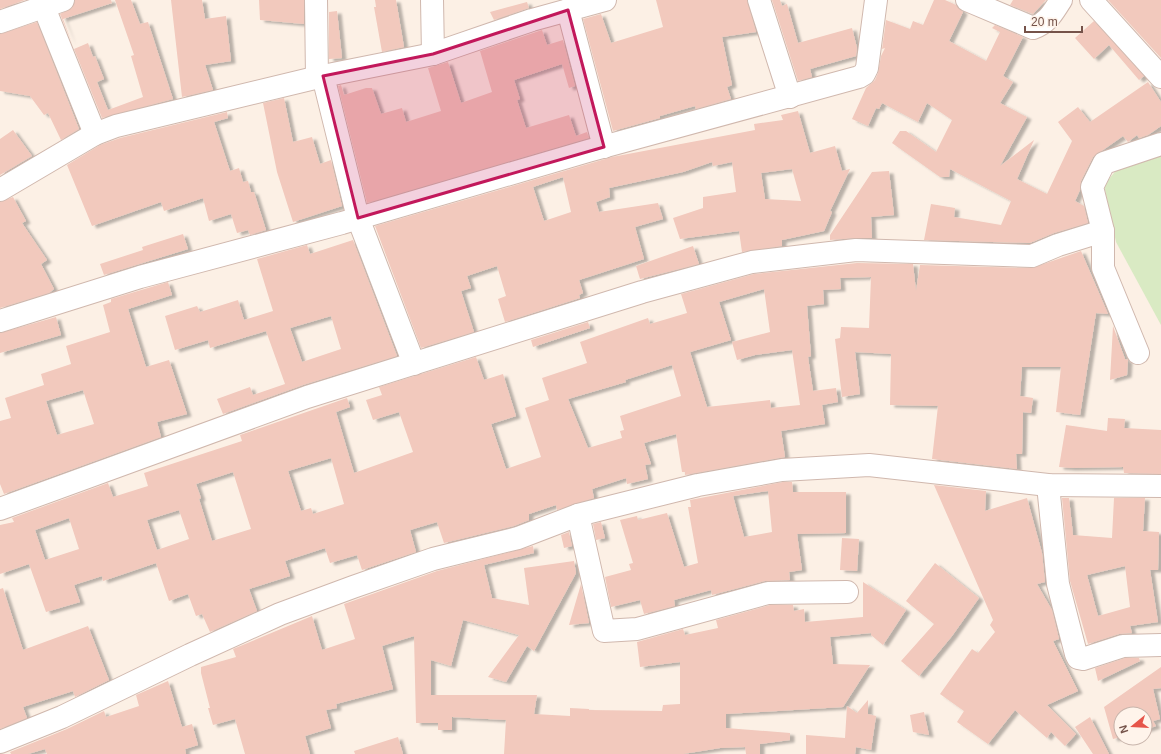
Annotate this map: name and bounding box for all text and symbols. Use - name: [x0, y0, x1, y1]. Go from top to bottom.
- scale bar: [1025, 8, 1082, 34]
- text: 20 m: [1031, 15, 1058, 29]
- north arrow: [1113, 706, 1153, 746]
- text: N: [1117, 723, 1130, 735]

